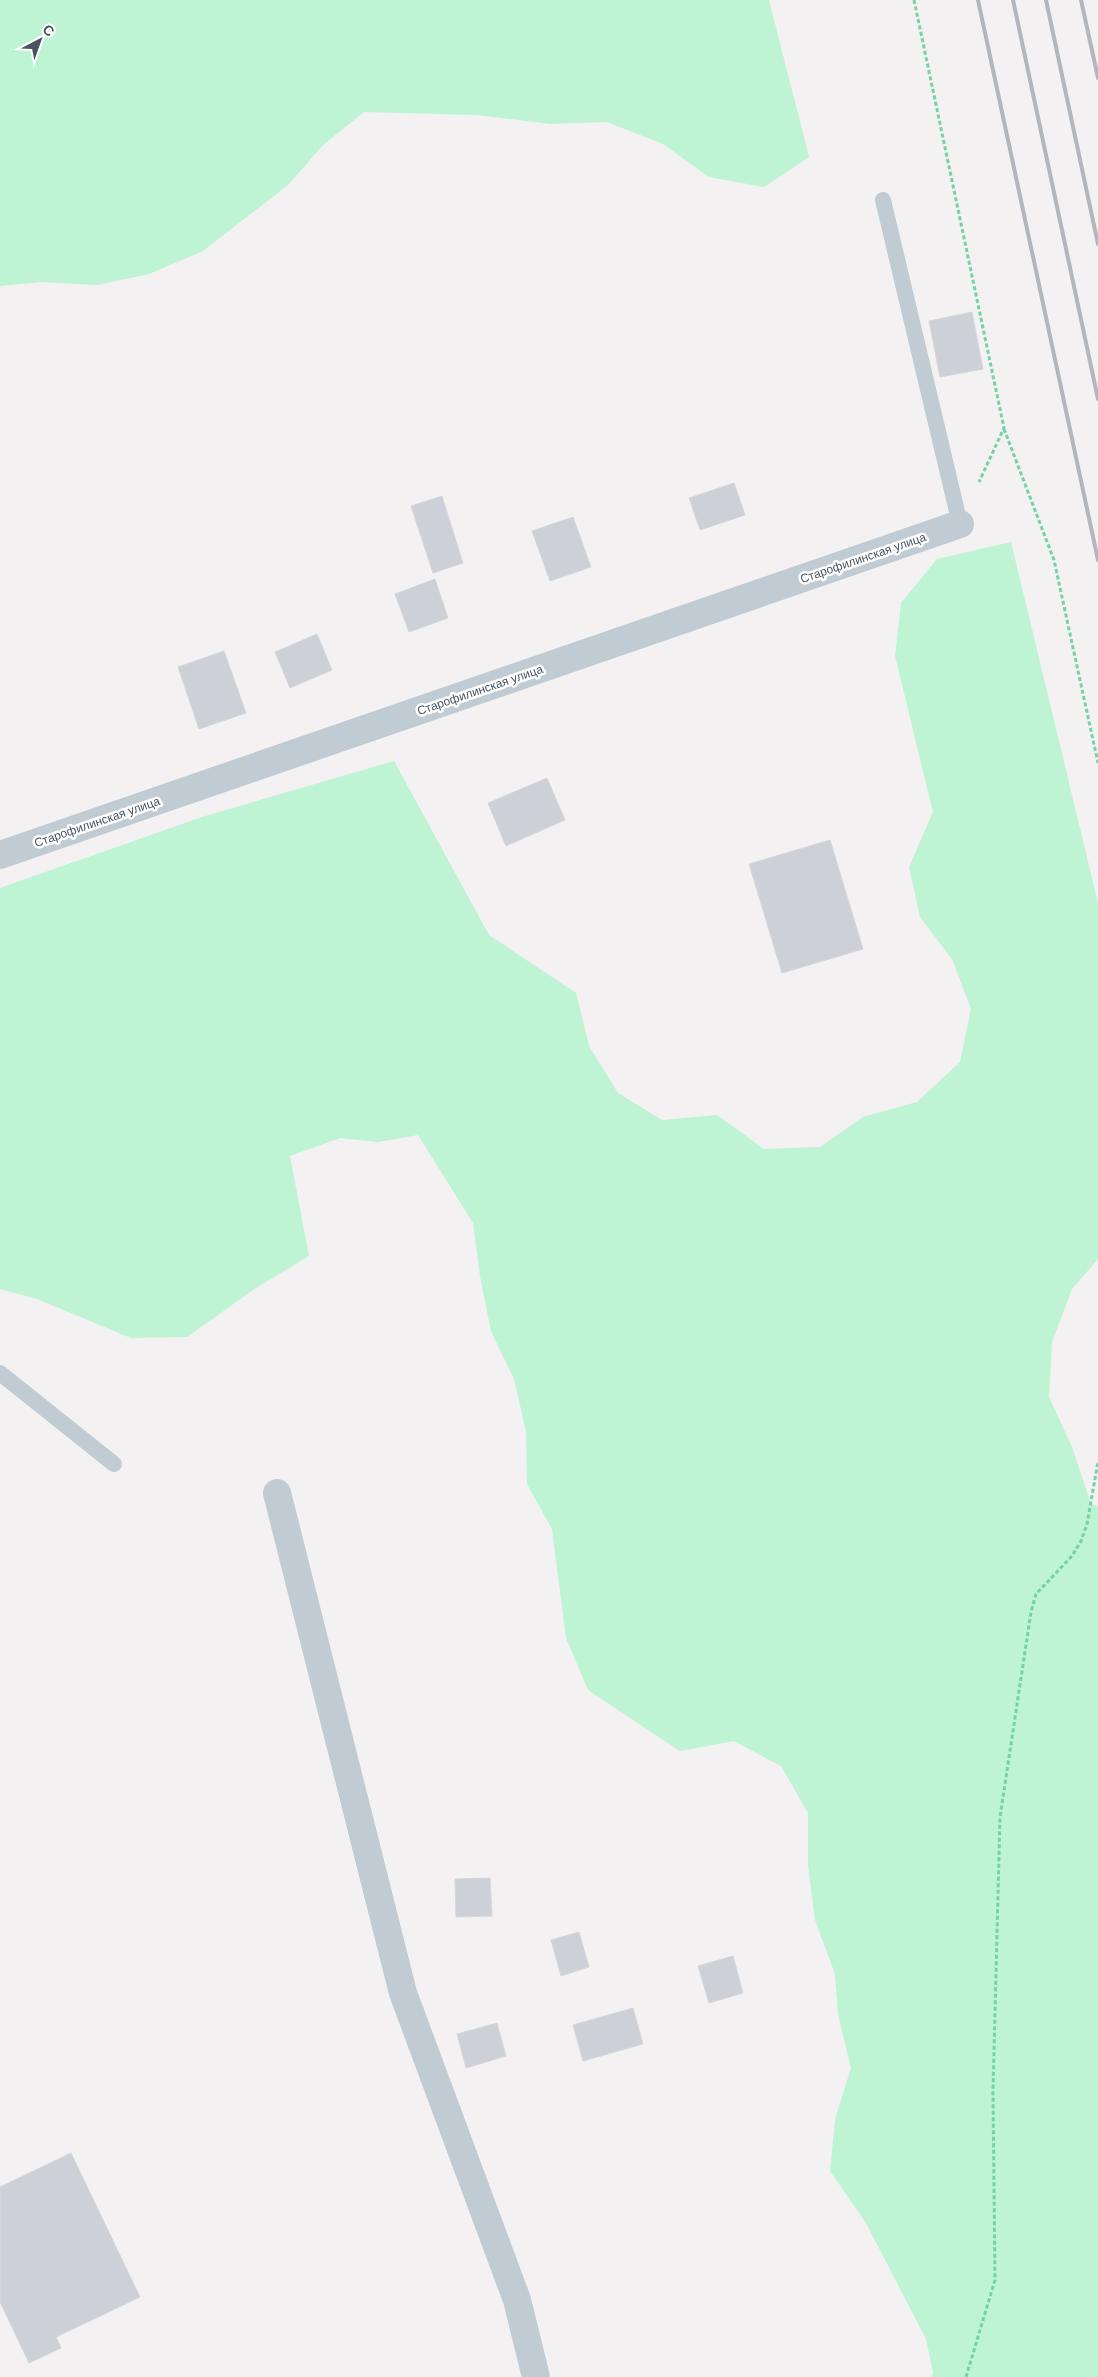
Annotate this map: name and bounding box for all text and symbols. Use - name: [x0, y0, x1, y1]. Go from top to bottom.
- north arrow: [15, 15, 65, 65]
- text: С: [39, 21, 58, 40]
- street label: Старофилинская улица: [798, 530, 928, 586]
- street label: Старофилинская улица: [415, 662, 545, 718]
- street label: Старофилинская улица: [32, 794, 162, 850]

